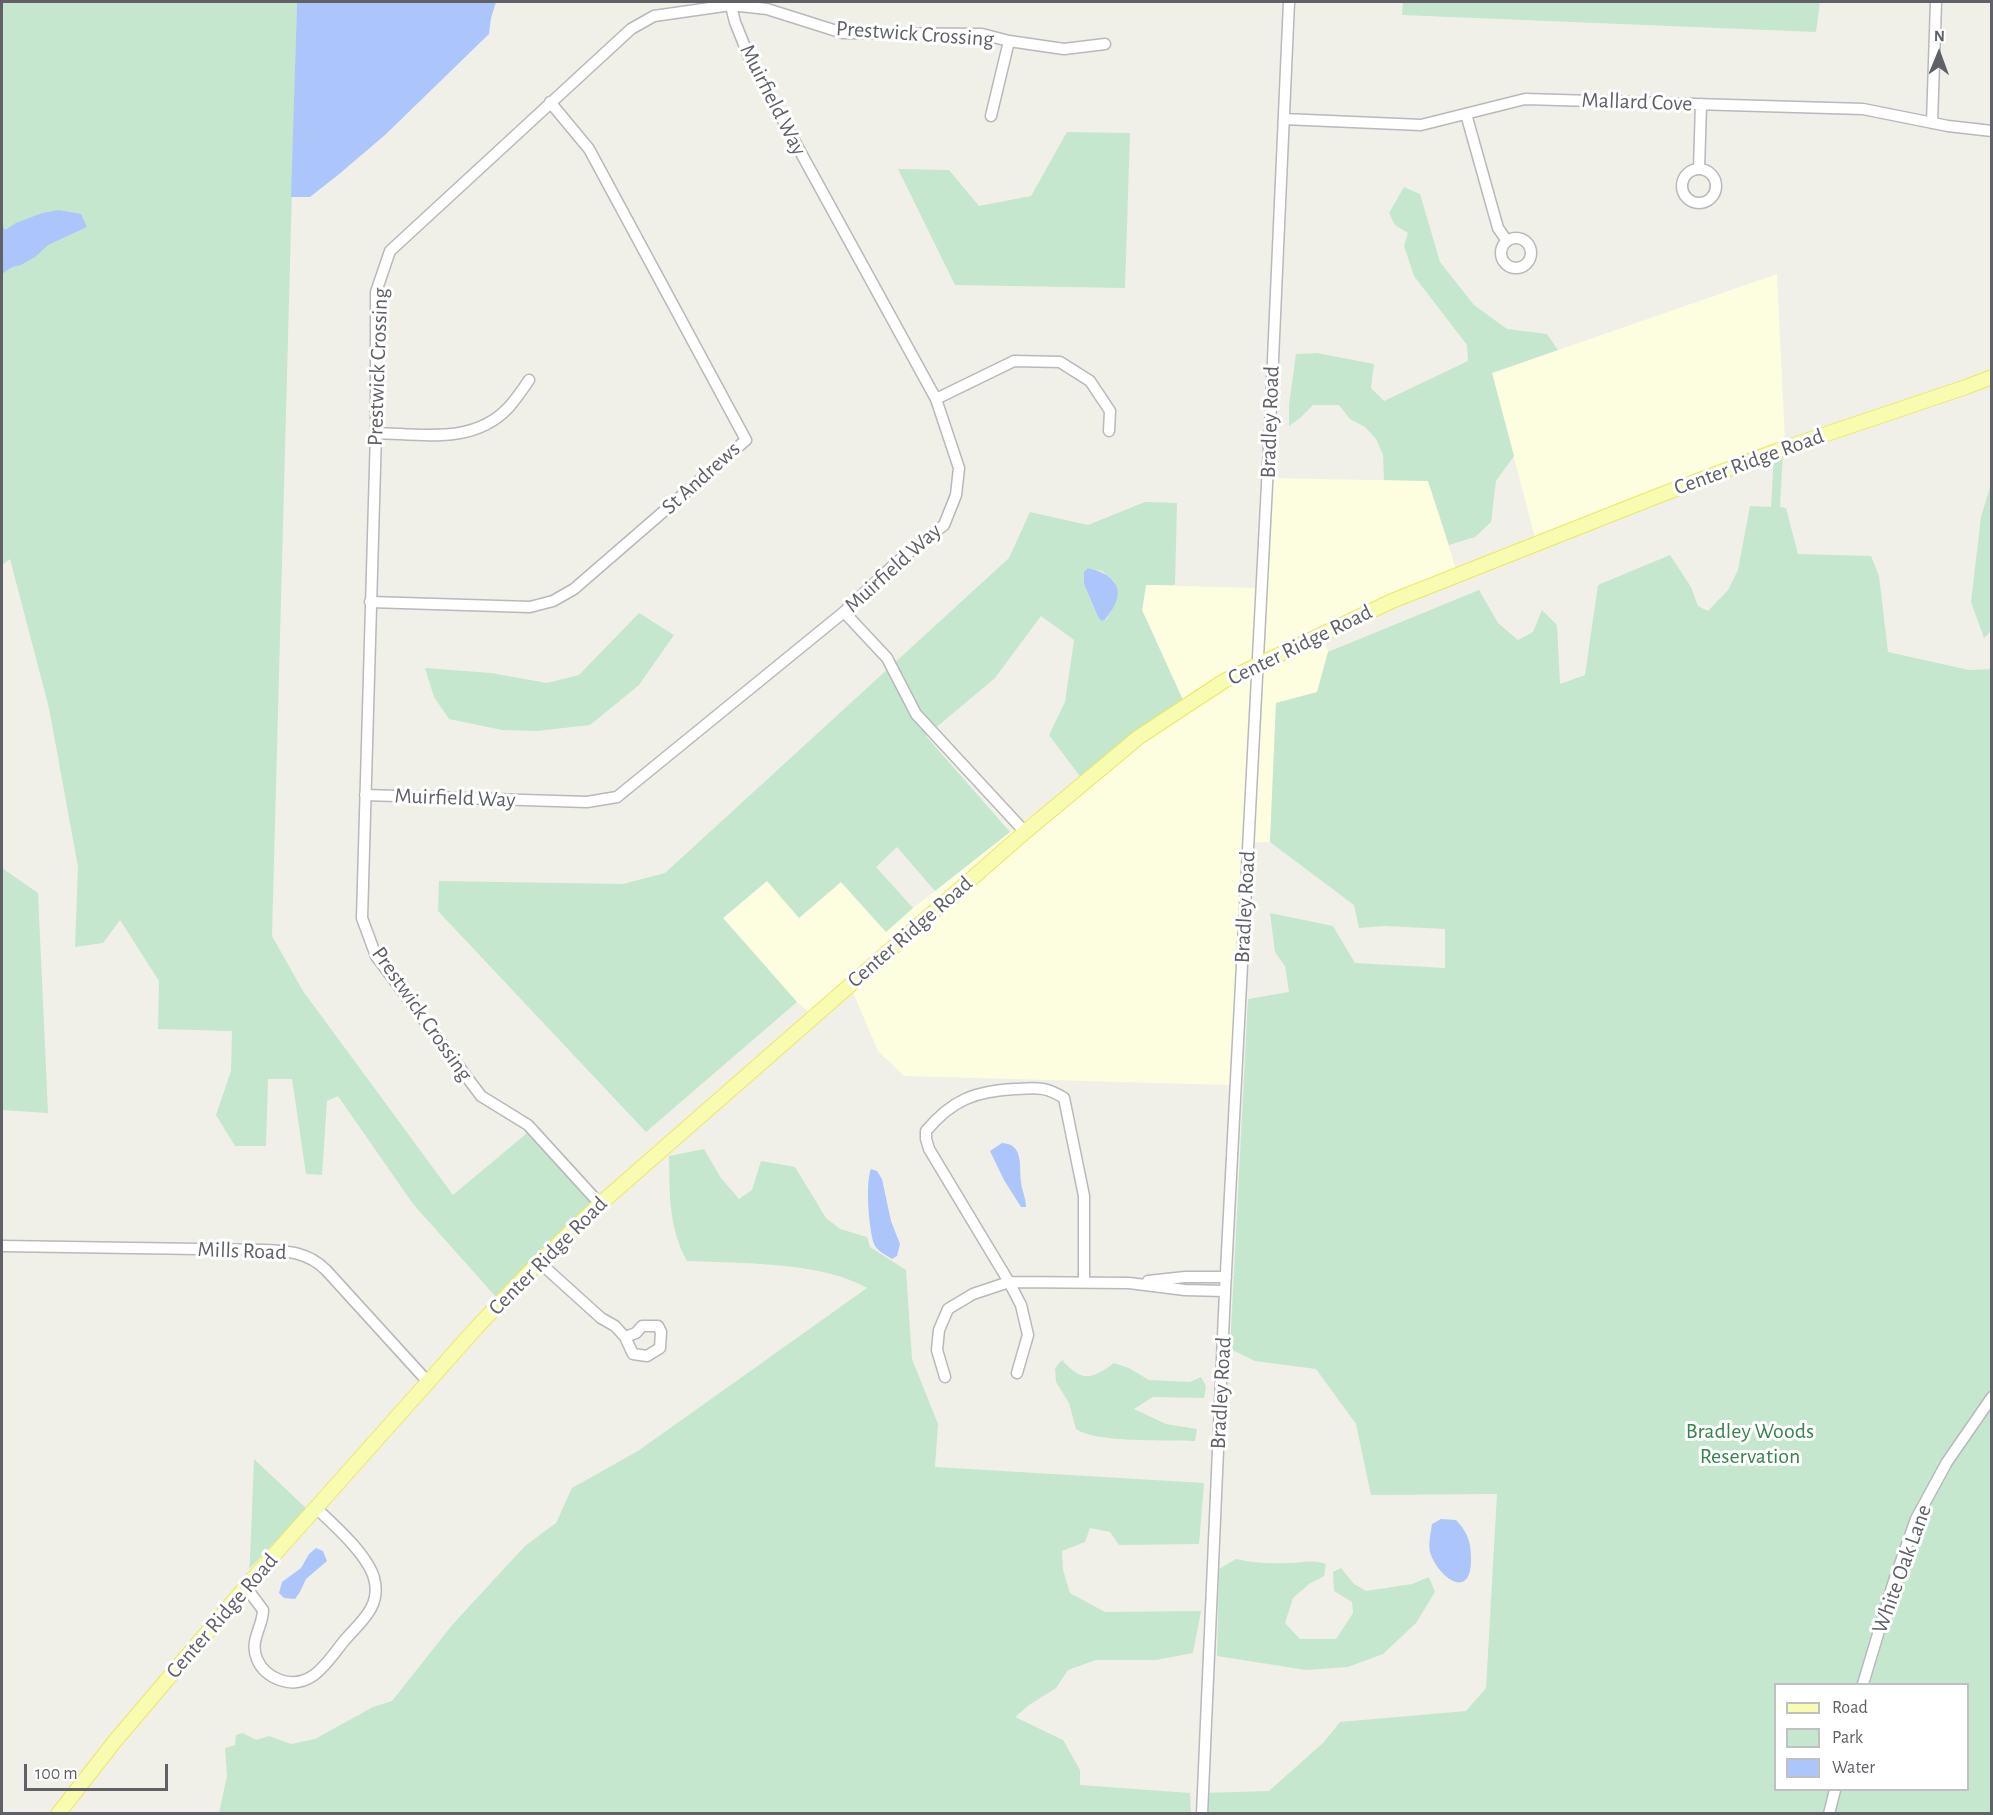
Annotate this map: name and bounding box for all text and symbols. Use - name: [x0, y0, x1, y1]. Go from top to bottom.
- street label: Prestwick Crossing: [835, 15, 995, 53]
- north arrow: [1909, 24, 1969, 84]
- text: N: [1934, 28, 1945, 44]
- street label: Muirfield Way: [734, 40, 812, 160]
- street label: Mallard Cove: [1581, 87, 1693, 117]
- street label: Prestwick Crossing: [362, 287, 394, 447]
- street label: Bradley Road: [1255, 365, 1285, 479]
- street label: Center Ridge Road: [1671, 423, 1827, 501]
- street label: St Andrews: [656, 436, 746, 520]
- street label: Muirfield Way: [839, 518, 947, 618]
- street label: Center Ridge Road: [1224, 599, 1376, 691]
- street label: Muirfield Way: [394, 783, 516, 813]
- street label: Bradley Road: [1229, 850, 1261, 964]
- street label: Center Ridge Road: [842, 870, 978, 994]
- street label: Prestwick Crossing: [366, 942, 478, 1086]
- street label: Center Ridge Road: [483, 1191, 613, 1321]
- street label: Mills Road: [197, 1236, 287, 1266]
- street label: Bradley Road: [1205, 1336, 1237, 1450]
- park label: Bradley Woods Reservation: [1686, 1418, 1814, 1470]
- street label: White Oak Lane: [1866, 1501, 1938, 1637]
- street label: Center Ridge Road: [160, 1548, 284, 1684]
- legend: [1774, 1683, 1969, 1791]
- text: Road: [1832, 1699, 1868, 1717]
- text: Park: [1832, 1729, 1863, 1747]
- scale bar: [27, 1752, 171, 1790]
- text: Water: [1832, 1759, 1875, 1777]
- text: 100 m: [35, 1765, 78, 1783]

